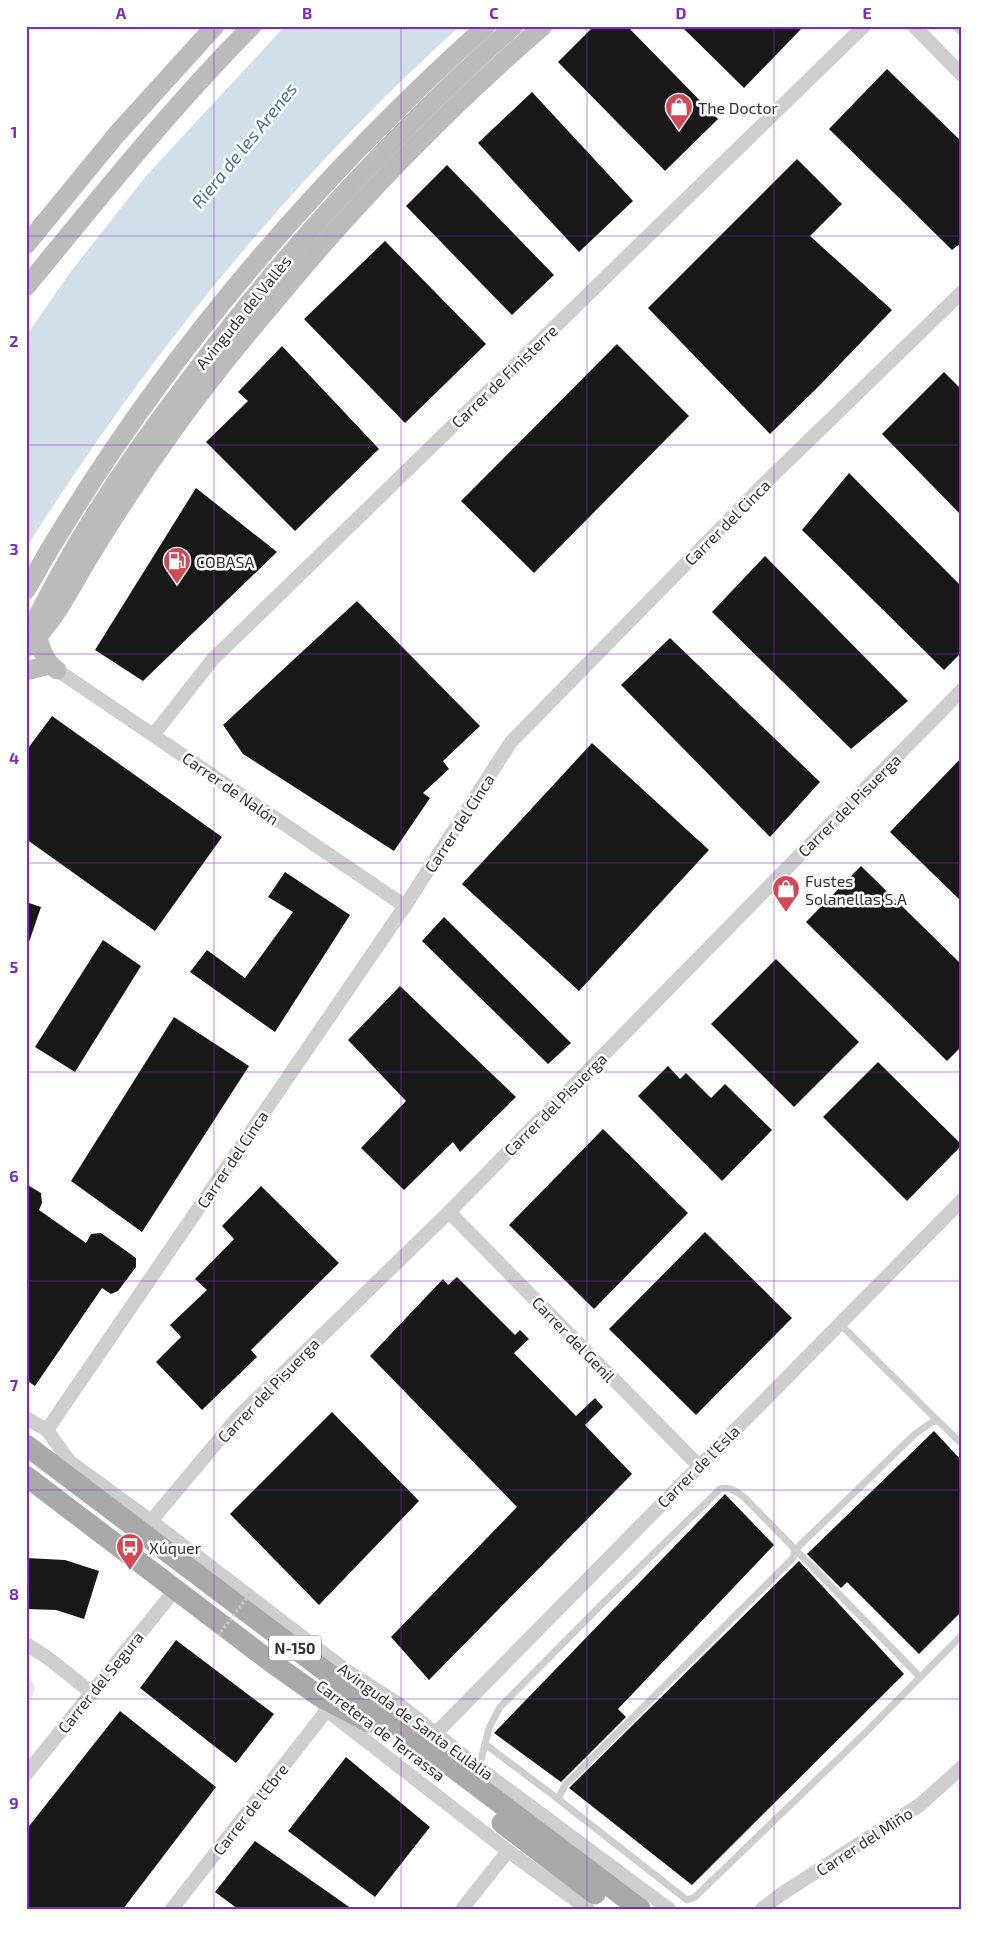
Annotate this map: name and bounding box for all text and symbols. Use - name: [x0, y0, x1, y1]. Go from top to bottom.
- text: A: [116, 3, 127, 22]
- text: B: [302, 3, 312, 22]
- text: C: [489, 3, 499, 22]
- text: D: [676, 3, 687, 22]
- text: E: [862, 3, 872, 22]
- water label: Riera de les Arenes: [187, 78, 301, 212]
- shop icon: The Doctor: [664, 92, 694, 131]
- place label: The Doctor: [698, 98, 778, 117]
- text: 1: [11, 122, 17, 141]
- street label: Avinguda del Vallès: [191, 251, 295, 373]
- street label: Carrer de Finisterre: [447, 321, 561, 431]
- text: 2: [9, 331, 19, 350]
- street label: Carrer del Cinca: [680, 475, 774, 569]
- text: 3: [9, 539, 19, 558]
- fuel station icon: COBASA: [162, 546, 192, 585]
- place label: COBASA: [196, 552, 254, 571]
- text: 4: [9, 748, 19, 767]
- street label: Carrer de Nalón: [179, 748, 283, 828]
- street label: Carrer del Pisuerga: [794, 750, 904, 860]
- street label: Carrer del Cinca: [420, 770, 498, 876]
- place label: Fustes Solanellas S.A: [805, 871, 907, 908]
- shop icon: Fustes Solanellas S.A: [771, 874, 801, 913]
- text: 5: [10, 957, 19, 976]
- street label: Carrer del Pisuerga: [500, 1049, 610, 1159]
- street label: Carrer del Cinca: [192, 1107, 272, 1211]
- text: 6: [9, 1166, 19, 1185]
- street label: Carrer del Genil: [529, 1292, 620, 1386]
- street label: Carrer del Pisuerga: [213, 1334, 323, 1446]
- text: 7: [10, 1375, 19, 1394]
- street label: Carrer de l'Esla: [653, 1421, 743, 1511]
- bus stop icon: Xúquer: [115, 1532, 145, 1571]
- place label: Xúquer: [149, 1538, 202, 1557]
- text: 8: [9, 1584, 19, 1603]
- street label: Carrer del Segura: [53, 1627, 147, 1737]
- road number: N-150: [269, 1636, 321, 1660]
- street label: Avinguda de Santa Eulàlia: [335, 1658, 497, 1784]
- street label: Carretera de Terrassa: [313, 1675, 449, 1785]
- street label: Carrer de l'Ebre: [208, 1760, 292, 1858]
- text: 9: [9, 1793, 19, 1812]
- street label: Carrer del Miño: [812, 1803, 916, 1879]

